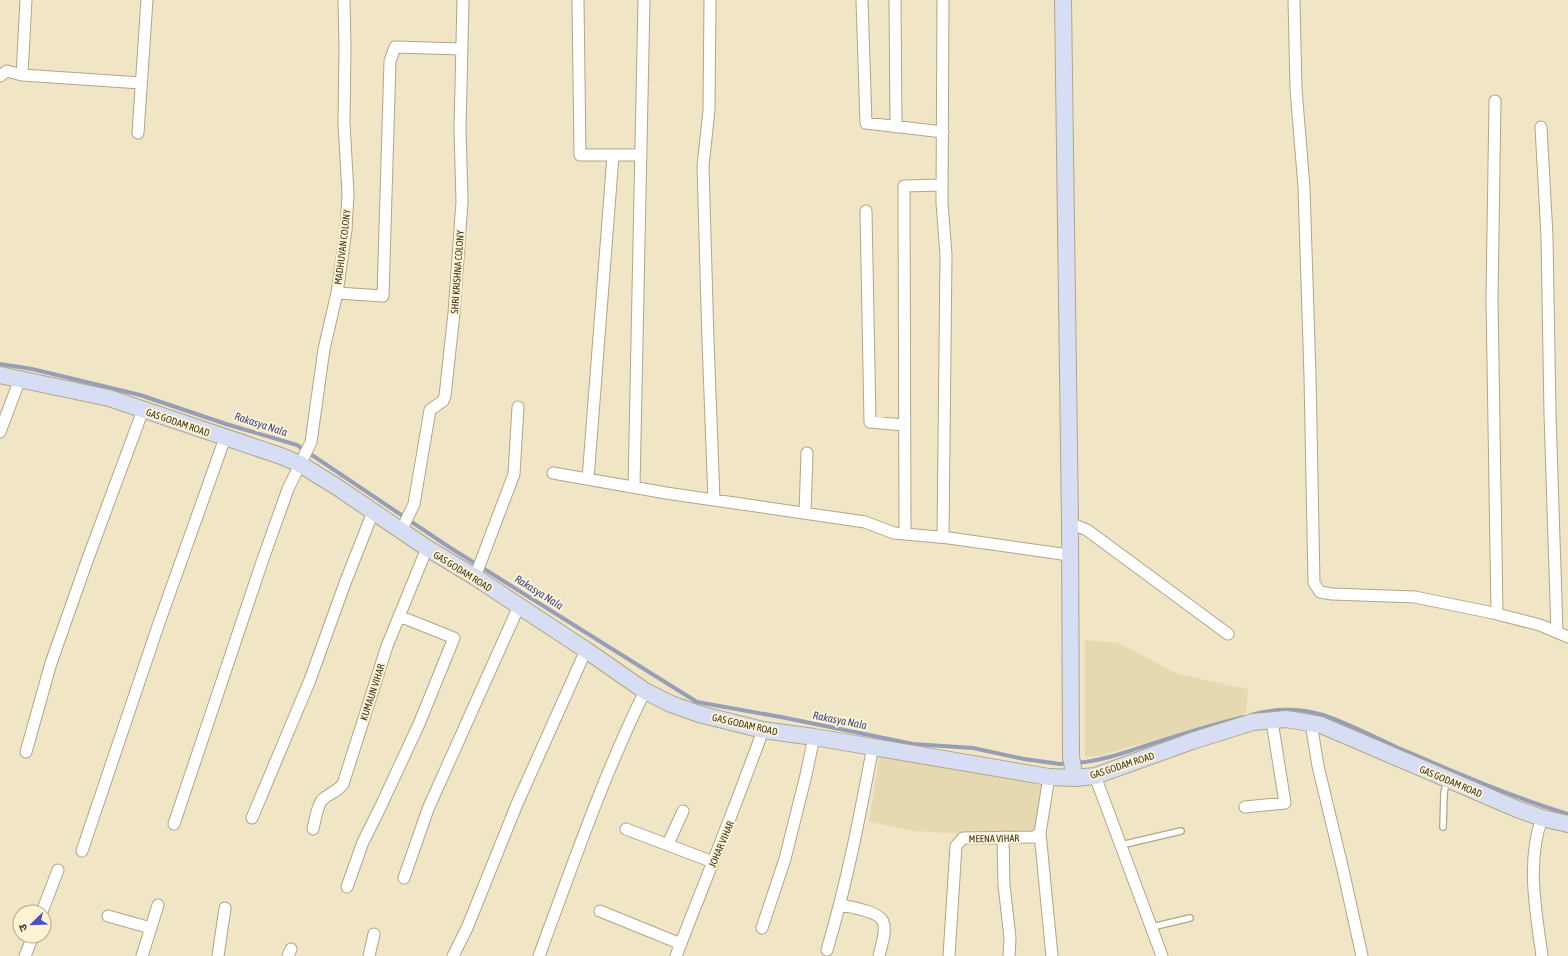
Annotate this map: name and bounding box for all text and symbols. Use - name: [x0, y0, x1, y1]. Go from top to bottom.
- street label: MADHUVAN COLONY: [332, 208, 353, 285]
- street label: SHRI KRISHNA COLONY: [449, 229, 466, 314]
- street label: GAS GODAM ROAD: [144, 406, 212, 439]
- water label: Rakasya Nala: [233, 410, 289, 438]
- street label: GAS GODAM ROAD: [432, 549, 494, 594]
- water label: Rakasya Nala: [513, 572, 565, 612]
- street label: KUMAUN VIHAR: [358, 663, 387, 722]
- water label: Rakasya Nala: [812, 709, 868, 731]
- street label: GAS GODAM ROAD: [711, 712, 779, 737]
- street label: GAS GODAM ROAD: [1089, 750, 1156, 781]
- street label: GAS GODAM ROAD: [1418, 763, 1484, 800]
- street label: JOHAR VIHAR: [707, 819, 736, 869]
- street label: MEENA VIHAR: [969, 833, 1019, 844]
- north arrow: [12, 904, 52, 944]
- text: उ: [16, 922, 30, 933]

